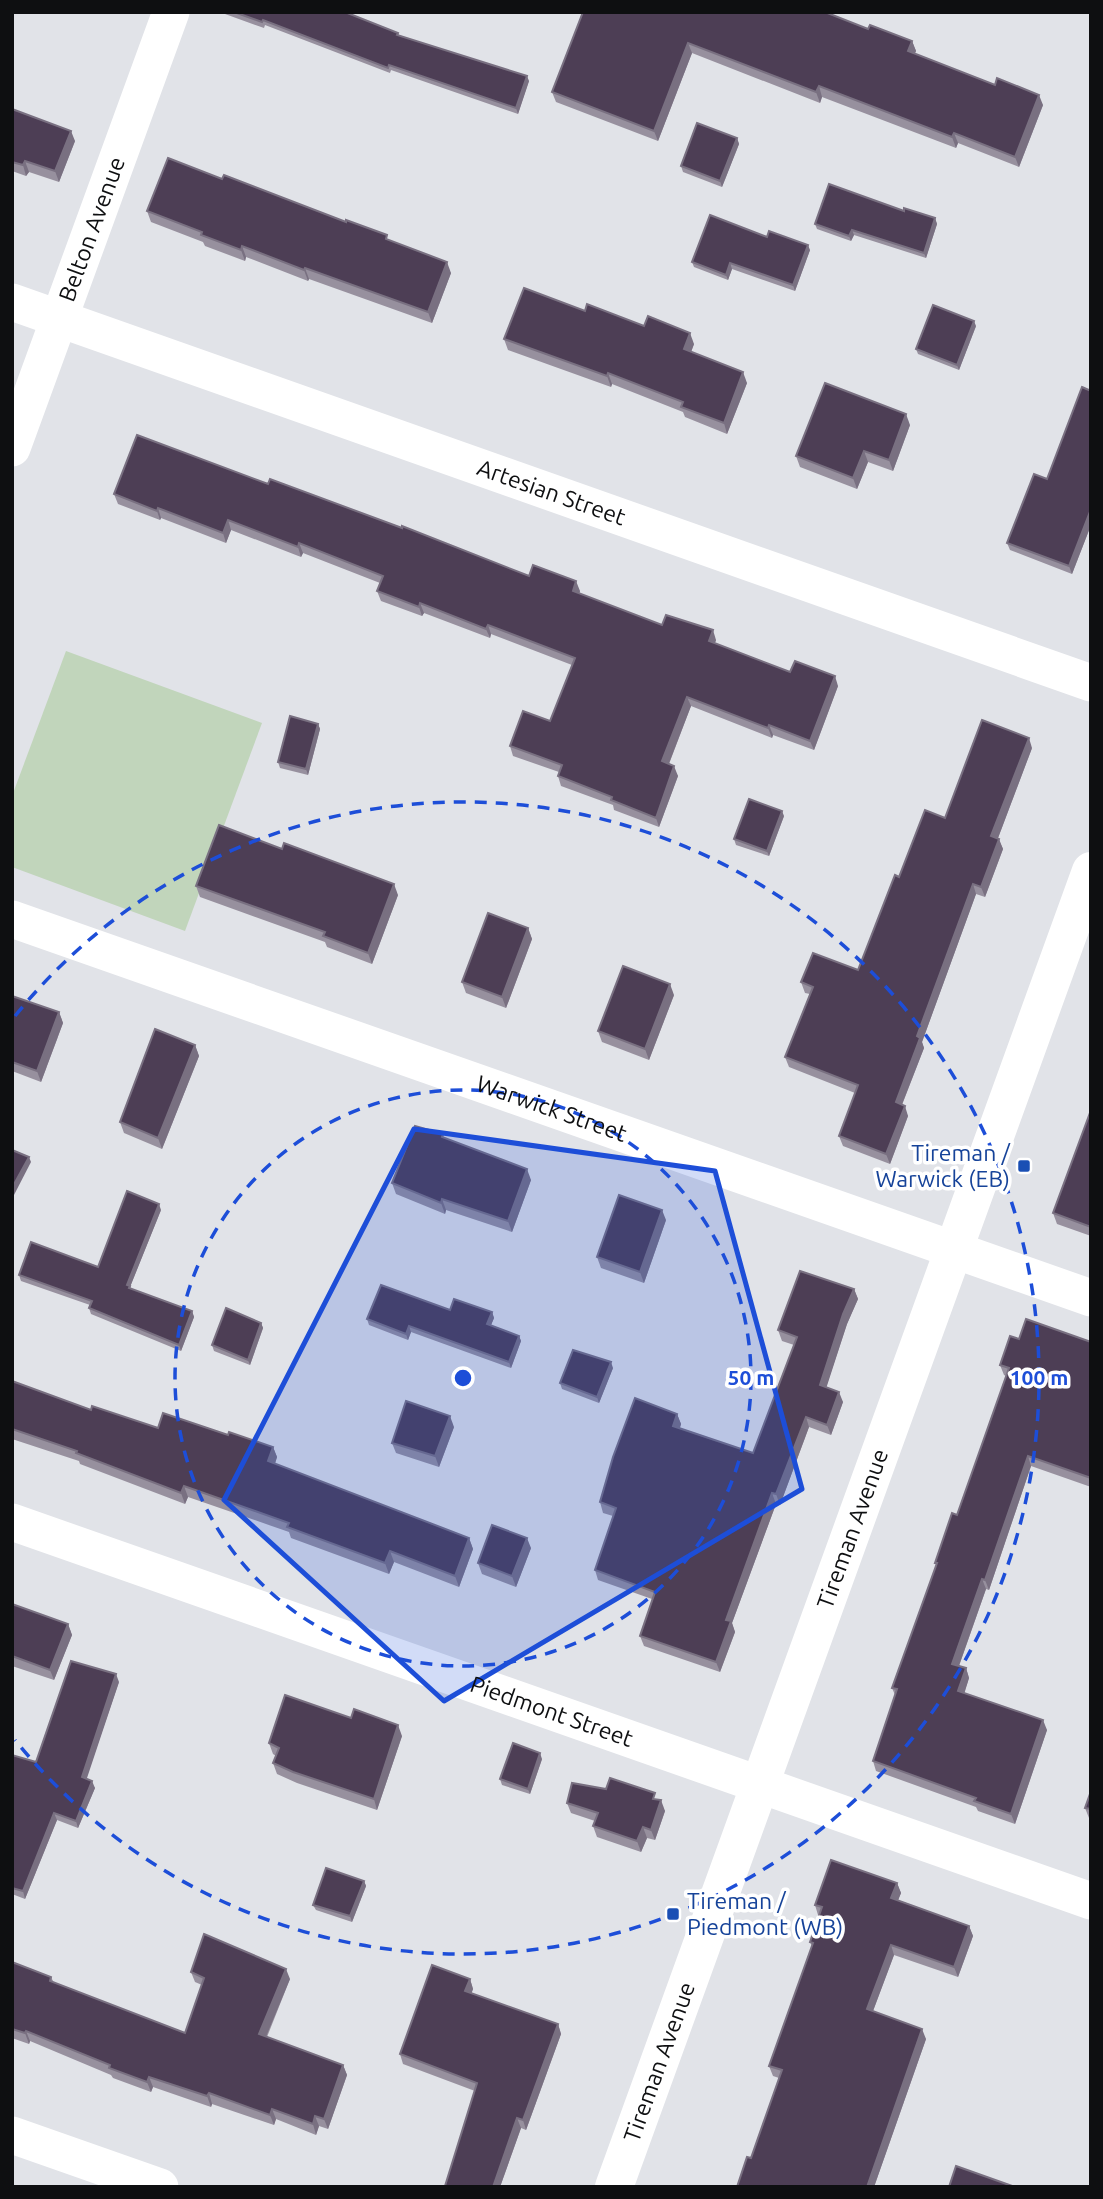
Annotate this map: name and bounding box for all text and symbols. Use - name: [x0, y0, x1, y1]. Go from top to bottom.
- street label: Belton Avenue: [54, 153, 129, 305]
- street label: Artesian Street: [474, 454, 629, 530]
- street label: Warwick Street: [474, 1070, 630, 1146]
- place label: Tireman / Warwick (EB): [875, 1140, 1011, 1192]
- marker: Tireman / Warwick (EB): [1016, 1158, 1032, 1174]
- text: 50 m: [728, 1365, 774, 1389]
- text: 100 m: [1010, 1365, 1068, 1389]
- centre of rings: [451, 1366, 475, 1390]
- street label: Tireman Avenue: [812, 1446, 892, 1612]
- street label: Piedmont Street: [467, 1671, 636, 1751]
- place label: Tireman / Piedmont (WB): [687, 1888, 843, 1940]
- marker: Tireman / Piedmont (WB): [665, 1906, 681, 1922]
- street label: Tireman Avenue: [618, 1979, 699, 2145]

